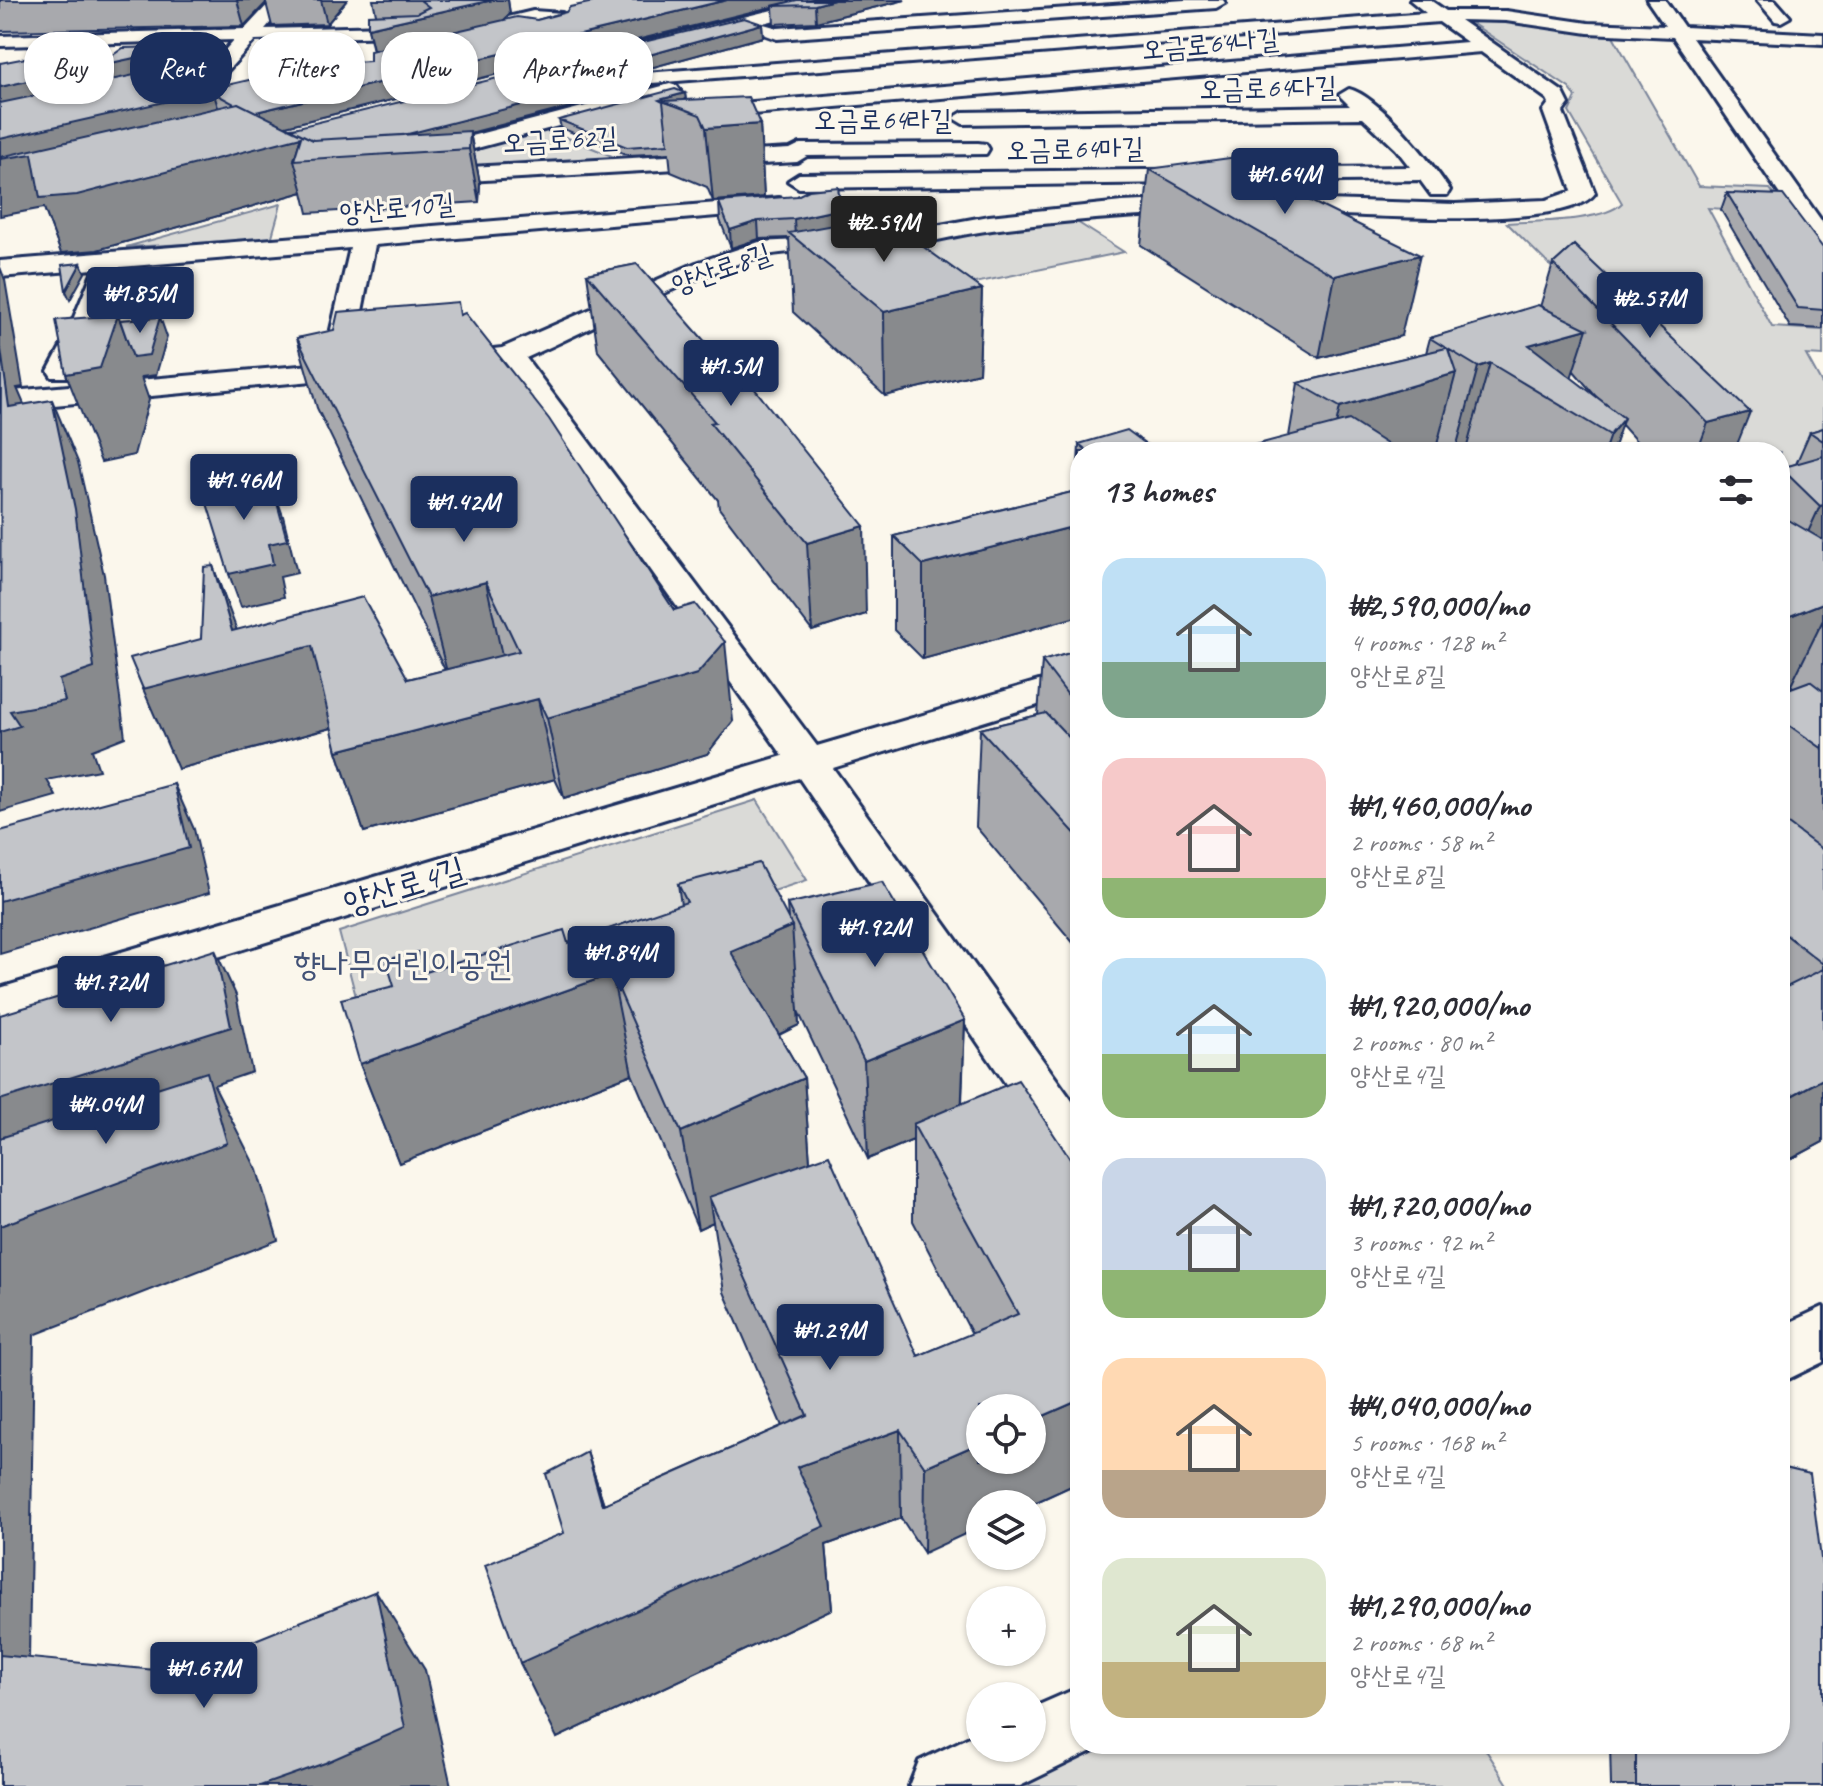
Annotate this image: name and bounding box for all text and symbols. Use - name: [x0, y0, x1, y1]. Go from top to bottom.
- street label: 오금로64나길: [1140, 20, 1280, 67]
- chip: Buy: [24, 32, 114, 104]
- chip: Rent: [130, 32, 232, 104]
- chip: Filters: [248, 32, 365, 104]
- chip: New: [381, 32, 478, 104]
- chip: Apartment: [494, 32, 653, 104]
- street label: 오금로64다길: [1199, 69, 1337, 106]
- street label: 오금로64라길: [814, 102, 952, 137]
- street label: 오금로62길: [502, 119, 619, 160]
- street label: 오금로64마길: [1006, 130, 1144, 167]
- pin: ₩1.64M: [1220, 148, 1350, 216]
- text: ₩1.64M: [1249, 157, 1321, 190]
- street label: 양산로10길: [338, 185, 456, 230]
- pin: ₩2.59M: [819, 196, 949, 264]
- text: ₩2.59M: [849, 205, 919, 238]
- street label: 양산로8길: [667, 235, 775, 302]
- pin: ₩1.85M: [75, 267, 205, 335]
- pin: ₩2.57M: [1585, 272, 1715, 340]
- text: ₩1.85M: [105, 276, 175, 309]
- text: ₩2.57M: [1615, 281, 1685, 314]
- pin: ₩1.5M: [675, 340, 787, 408]
- text: ₩1.5M: [702, 349, 760, 382]
- pin: ₩1.46M: [179, 454, 309, 522]
- text: ₩1.46M: [208, 463, 280, 496]
- icon: filters: [1714, 468, 1758, 512]
- text: 13 homes: [1102, 469, 1213, 512]
- pin: ₩1.42M: [399, 476, 529, 544]
- text: ₩1.42M: [429, 485, 499, 518]
- text: ₩2,590,000/mo: [1350, 583, 1528, 626]
- icon: home: [1166, 590, 1262, 686]
- text: 4 rooms · 128 m²: [1350, 626, 1502, 659]
- text: 양산로8길: [1350, 659, 1445, 692]
- text: ₩1,460,000/mo: [1350, 783, 1530, 826]
- icon: home: [1166, 790, 1262, 886]
- text: 2 rooms · 58 m²: [1350, 826, 1491, 859]
- street label: 양산로4길: [338, 847, 470, 924]
- text: 양산로8길: [1350, 859, 1445, 892]
- pin: ₩1.92M: [810, 901, 940, 969]
- text: ₩1.92M: [840, 910, 910, 943]
- pin: ₩1.84M: [556, 926, 686, 994]
- text: ₩1.84M: [586, 935, 656, 968]
- park label: 향나무어린이공원: [294, 942, 512, 985]
- pin: ₩1.72M: [46, 956, 176, 1024]
- text: ₩1.72M: [76, 965, 146, 998]
- text: ₩1,920,000/mo: [1350, 983, 1529, 1026]
- icon: home: [1166, 990, 1262, 1086]
- text: 2 rooms · 80 m²: [1350, 1026, 1491, 1059]
- text: 양산로4길: [1350, 1059, 1445, 1092]
- pin: ₩4.04M: [41, 1078, 171, 1146]
- text: ₩4.04M: [71, 1087, 141, 1120]
- text: ₩1,720,000/mo: [1350, 1183, 1529, 1226]
- icon: home: [1166, 1190, 1262, 1286]
- text: 3 rooms · 92 m²: [1350, 1226, 1491, 1259]
- text: 양산로4길: [1350, 1259, 1445, 1292]
- pin: ₩1.29M: [765, 1304, 895, 1372]
- text: ₩1.29M: [795, 1313, 865, 1346]
- text: ₩4,040,000/mo: [1350, 1383, 1529, 1426]
- icon: home: [1166, 1390, 1262, 1486]
- map controls: [966, 1394, 1046, 1762]
- button: locate: [966, 1394, 1046, 1474]
- text: 5 rooms · 168 m²: [1350, 1426, 1502, 1459]
- text: 양산로4길: [1350, 1459, 1445, 1492]
- button: layers: [966, 1490, 1046, 1570]
- text: ₩1,290,000/mo: [1350, 1583, 1529, 1626]
- button: +: [966, 1586, 1046, 1666]
- icon: home: [1166, 1590, 1262, 1686]
- text: 2 rooms · 68 m²: [1350, 1626, 1491, 1659]
- pin: ₩1.67M: [139, 1642, 269, 1710]
- text: ₩1.67M: [168, 1651, 240, 1684]
- text: 양산로4길: [1350, 1659, 1445, 1692]
- button: −: [966, 1682, 1046, 1762]

